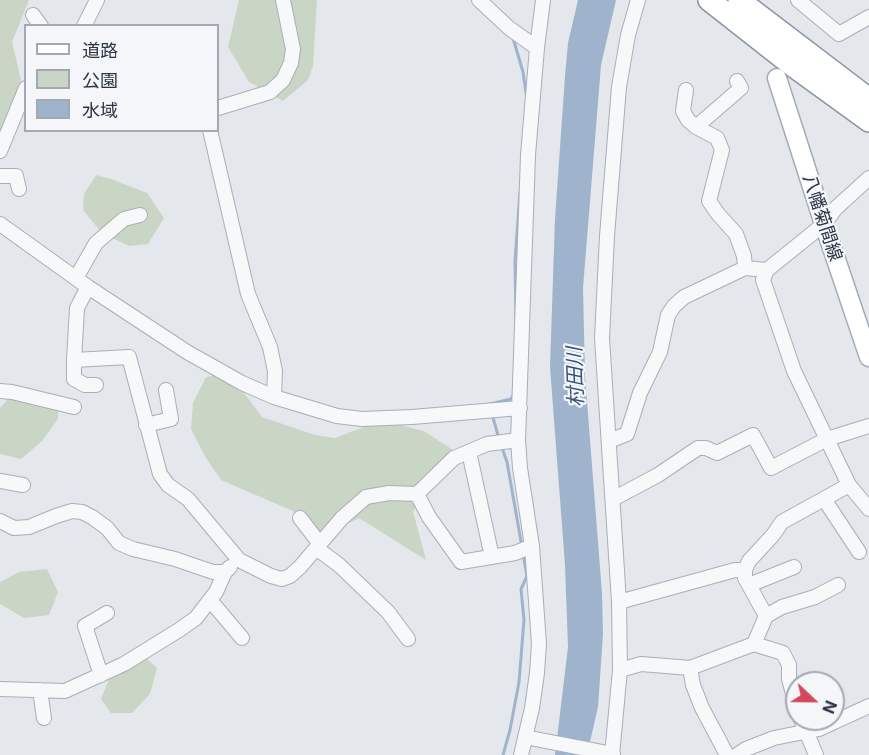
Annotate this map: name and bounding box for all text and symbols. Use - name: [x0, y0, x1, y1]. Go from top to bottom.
- legend: [24, 24, 219, 132]
- text: 道路: [82, 40, 118, 61]
- text: 公園: [82, 70, 118, 91]
- text: 水域: [82, 100, 118, 121]
- street label: 八幡菊間線: [798, 172, 846, 264]
- water label: 村田川: [563, 347, 589, 407]
- north arrow: [785, 671, 845, 731]
- text: N: [818, 698, 841, 716]

